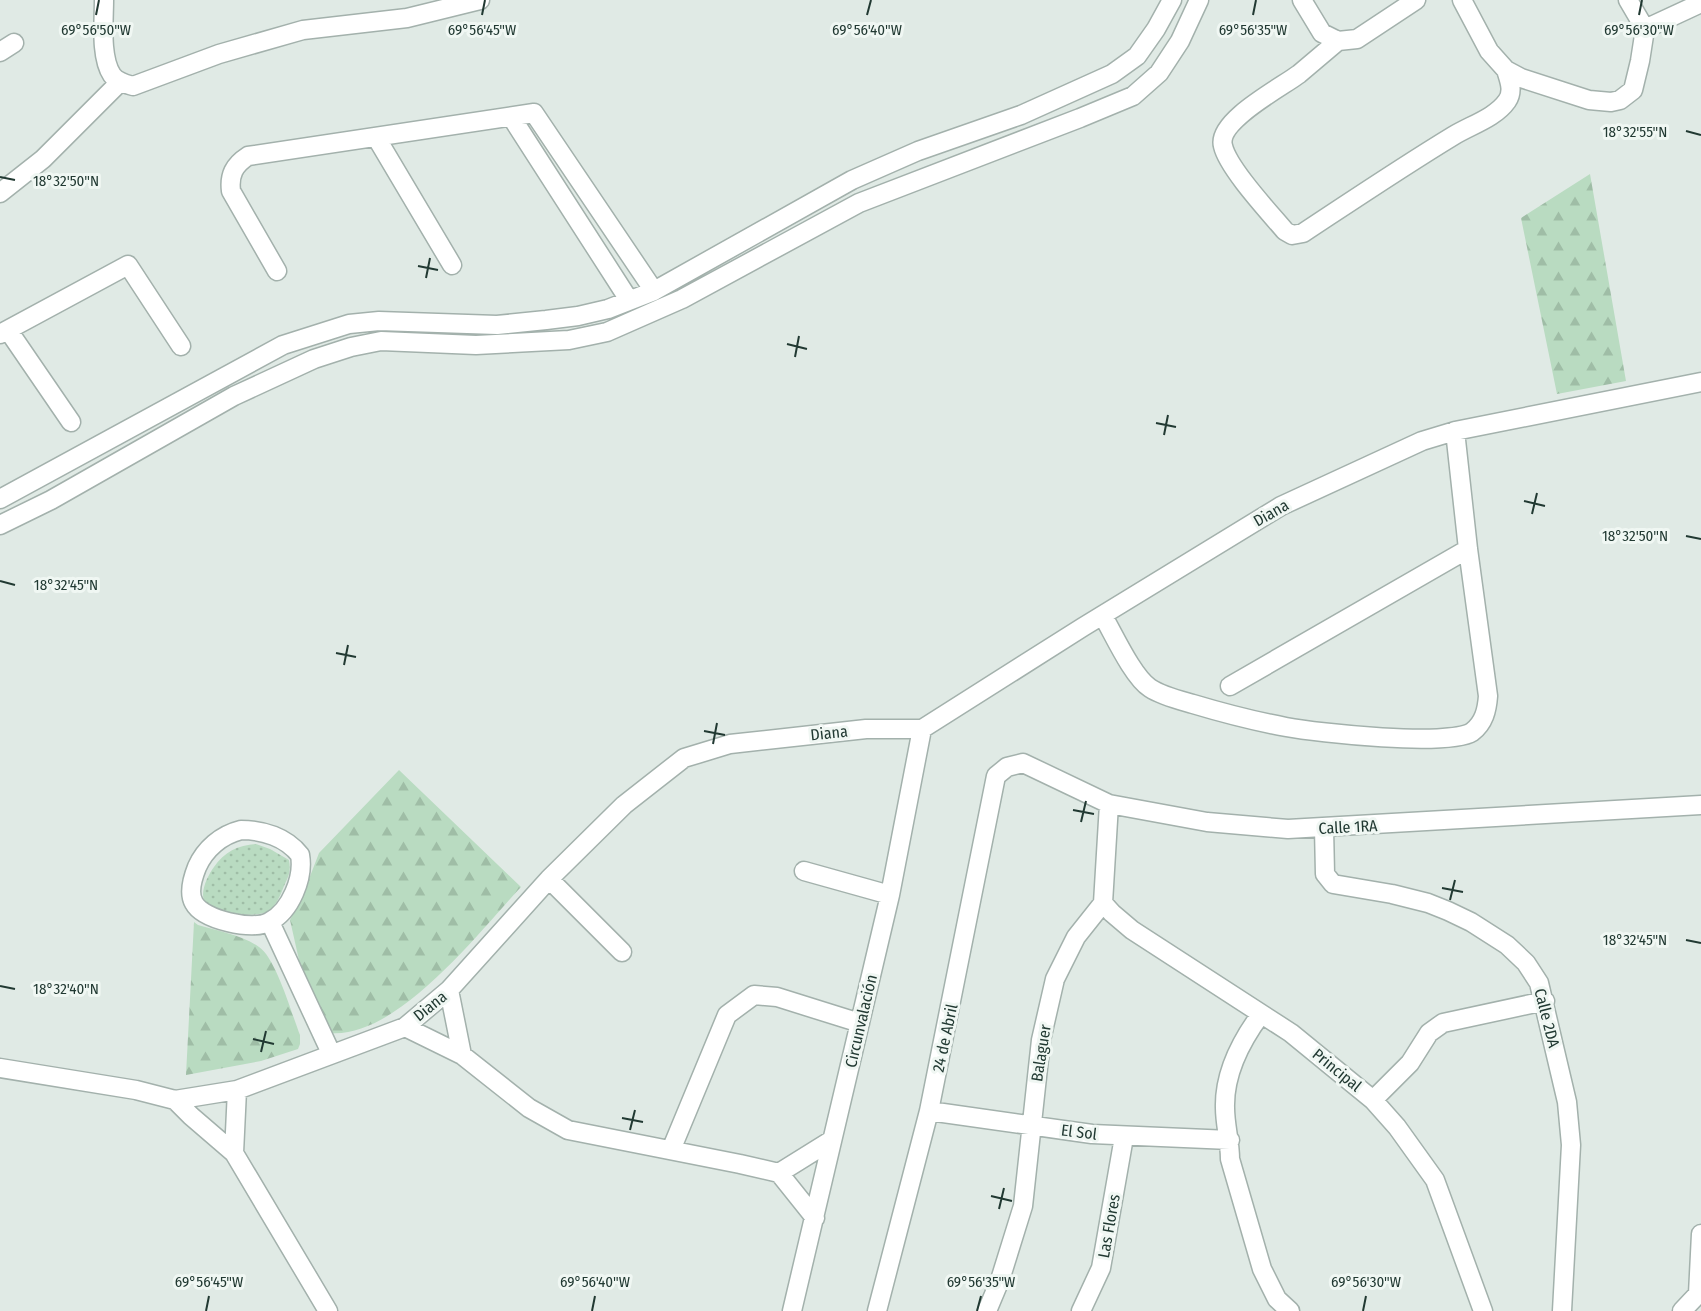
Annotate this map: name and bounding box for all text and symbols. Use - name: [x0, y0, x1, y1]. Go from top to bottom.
- text: 69°56'50"W: [61, 21, 131, 39]
- text: 69°56'45"W: [448, 21, 516, 39]
- text: 69°56'40"W: [832, 21, 902, 39]
- text: 69°56'35"W: [1219, 21, 1287, 39]
- text: 69°56'30"W: [1604, 21, 1674, 39]
- text: 18°32'55"N: [1603, 123, 1667, 141]
- text: 18°32'50"N: [33, 172, 99, 190]
- street label: Diana: [1250, 495, 1292, 531]
- text: 18°32'50"N: [1602, 527, 1668, 545]
- text: 18°32'45"N: [34, 576, 98, 594]
- street label: Diana: [809, 722, 849, 744]
- street label: Calle 1RA: [1318, 816, 1379, 838]
- text: 18°32'45"N: [1603, 931, 1667, 949]
- street label: Circunvalación: [841, 973, 881, 1069]
- text: 18°32'40"N: [33, 980, 99, 998]
- street label: Calle 2DA: [1530, 986, 1564, 1050]
- street label: Diana: [409, 987, 451, 1025]
- street label: 24 de Abril: [929, 1002, 961, 1074]
- street label: Balaguer: [1027, 1023, 1055, 1083]
- street label: Principal: [1309, 1045, 1365, 1095]
- street label: El Sol: [1060, 1120, 1098, 1144]
- street label: Las Flores: [1094, 1192, 1124, 1259]
- text: 69°56'45"W: [175, 1273, 243, 1291]
- text: 69°56'40"W: [560, 1273, 630, 1291]
- text: 69°56'35"W: [947, 1273, 1015, 1291]
- text: 69°56'30"W: [1331, 1273, 1401, 1291]

